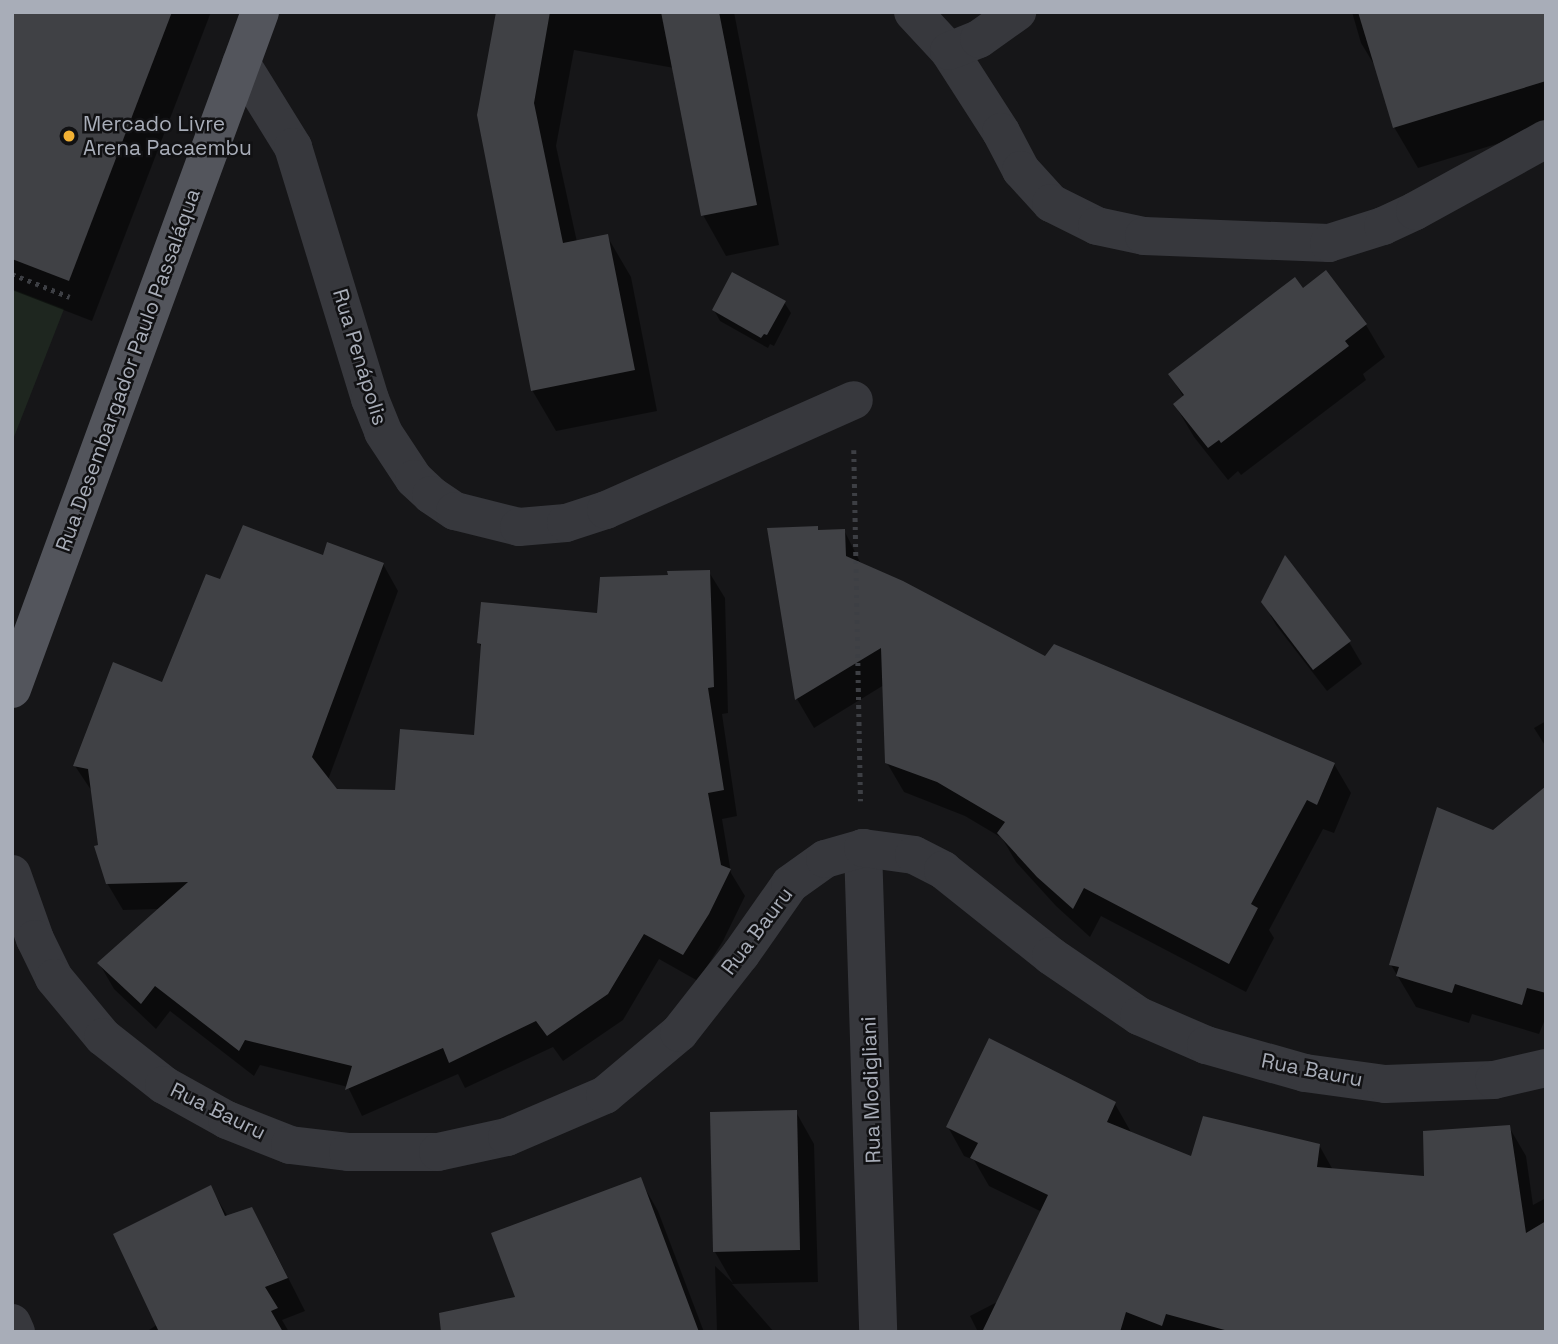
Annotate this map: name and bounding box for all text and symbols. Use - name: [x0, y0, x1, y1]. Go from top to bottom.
- place label: Mercado Livre Arena Pacaembu: [83, 111, 252, 161]
- marker: Mercado Livre Arena Pacaembu: [61, 128, 77, 144]
- street label: Rua Desembargador Paulo Passaláqua: [50, 185, 206, 555]
- street label: Rua Penápolis: [327, 286, 393, 428]
- street label: Rua Bauru: [716, 882, 798, 980]
- street label: Rua Modigliani: [856, 1016, 886, 1164]
- street label: Rua Bauru: [1259, 1048, 1365, 1092]
- street label: Rua Bauru: [166, 1077, 270, 1145]

